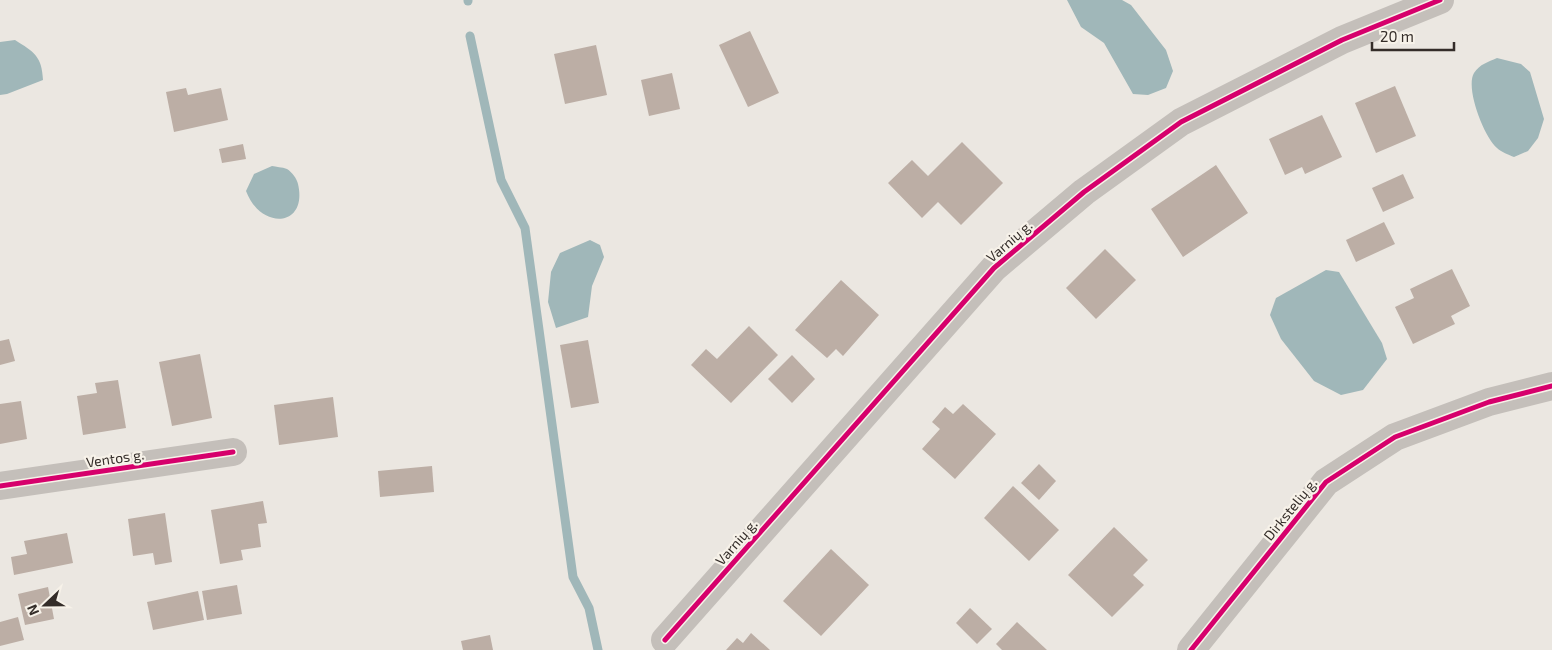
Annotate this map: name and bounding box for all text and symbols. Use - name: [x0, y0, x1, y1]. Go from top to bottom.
- scale bar: [1372, 20, 1454, 52]
- text: 20 m: [1380, 27, 1414, 45]
- street label: Varnių g.: [983, 216, 1035, 266]
- street label: Ventos g.: [85, 446, 145, 470]
- street label: Dirkstelių g.: [1260, 474, 1320, 544]
- street label: Varnių g.: [711, 516, 761, 568]
- north arrow: [20, 580, 70, 630]
- text: N: [23, 602, 42, 618]

